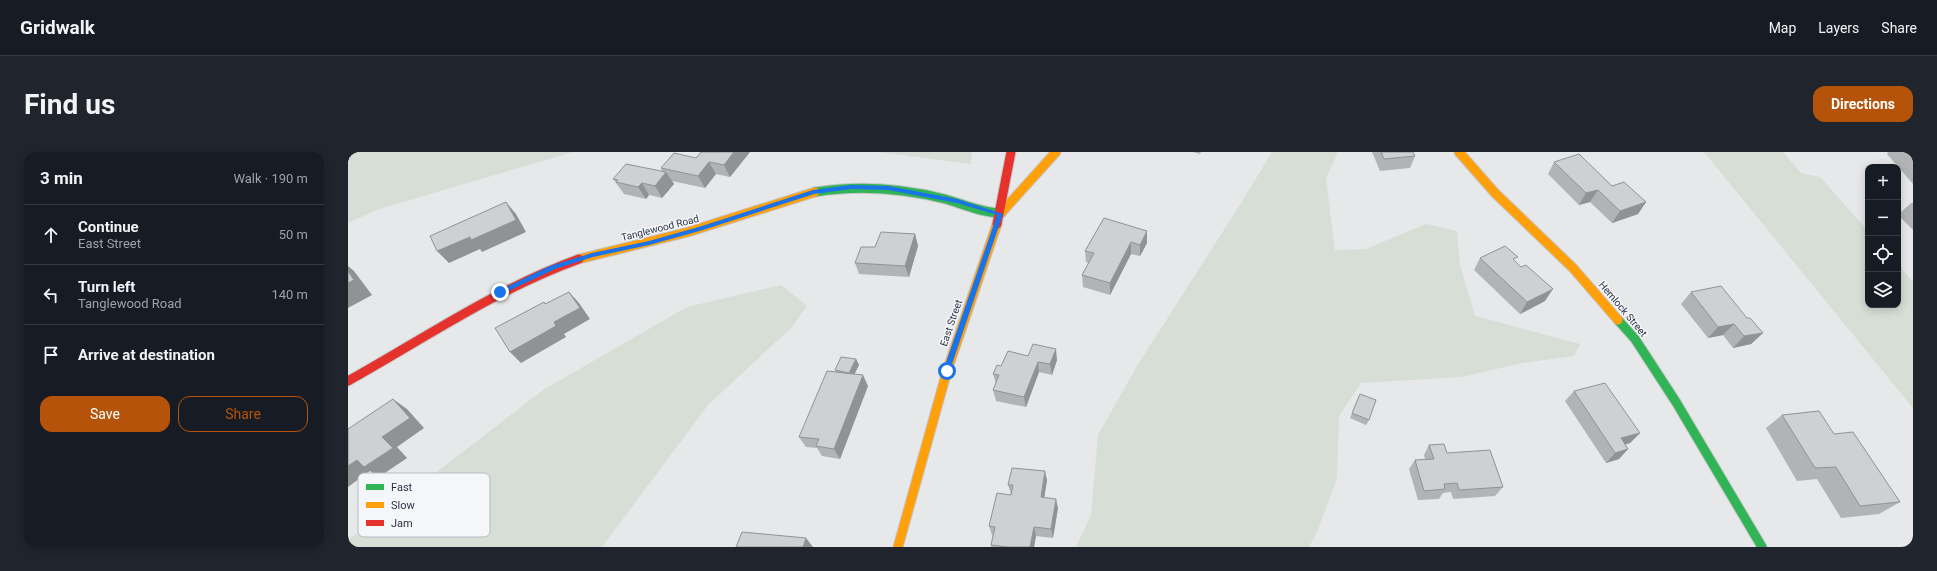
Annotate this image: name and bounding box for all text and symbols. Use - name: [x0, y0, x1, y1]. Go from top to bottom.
- text: Gridwalk: [20, 16, 95, 39]
- text: Map: [1769, 20, 1796, 36]
- text: Layers: [1818, 20, 1859, 36]
- text: Share: [1881, 20, 1917, 36]
- button: Directions: [1813, 86, 1913, 122]
- text: Find us: [24, 88, 115, 121]
- map controls: [1865, 164, 1901, 308]
- button: +: [1865, 164, 1901, 200]
- text: 3 min: [40, 168, 83, 188]
- text: Walk · 190 m: [233, 171, 308, 186]
- button: −: [1865, 200, 1901, 236]
- street label: Tanglewood Road: [620, 213, 700, 243]
- text: Continue: [78, 218, 139, 236]
- icon: ahead: [40, 224, 62, 246]
- text: 50 m: [279, 227, 308, 242]
- text: East Street: [78, 236, 141, 251]
- button: locate: [1865, 236, 1901, 272]
- button: layers: [1865, 272, 1901, 308]
- text: Turn left: [78, 278, 135, 296]
- street label: Hemlock Street: [1597, 279, 1649, 339]
- route end: [491, 283, 509, 301]
- icon: left: [40, 284, 62, 306]
- text: 140 m: [271, 287, 308, 302]
- text: Tanglewood Road: [78, 296, 182, 311]
- street label: East Street: [938, 298, 964, 348]
- icon: arrive: [40, 344, 62, 366]
- text: Arrive at destination: [78, 346, 215, 364]
- route start: [938, 362, 956, 380]
- button: Save: [40, 396, 170, 432]
- button: Share: [178, 396, 308, 432]
- legend: [358, 473, 490, 537]
- text: Fast: [391, 481, 413, 494]
- text: Slow: [391, 499, 415, 512]
- text: Jam: [391, 517, 413, 530]

